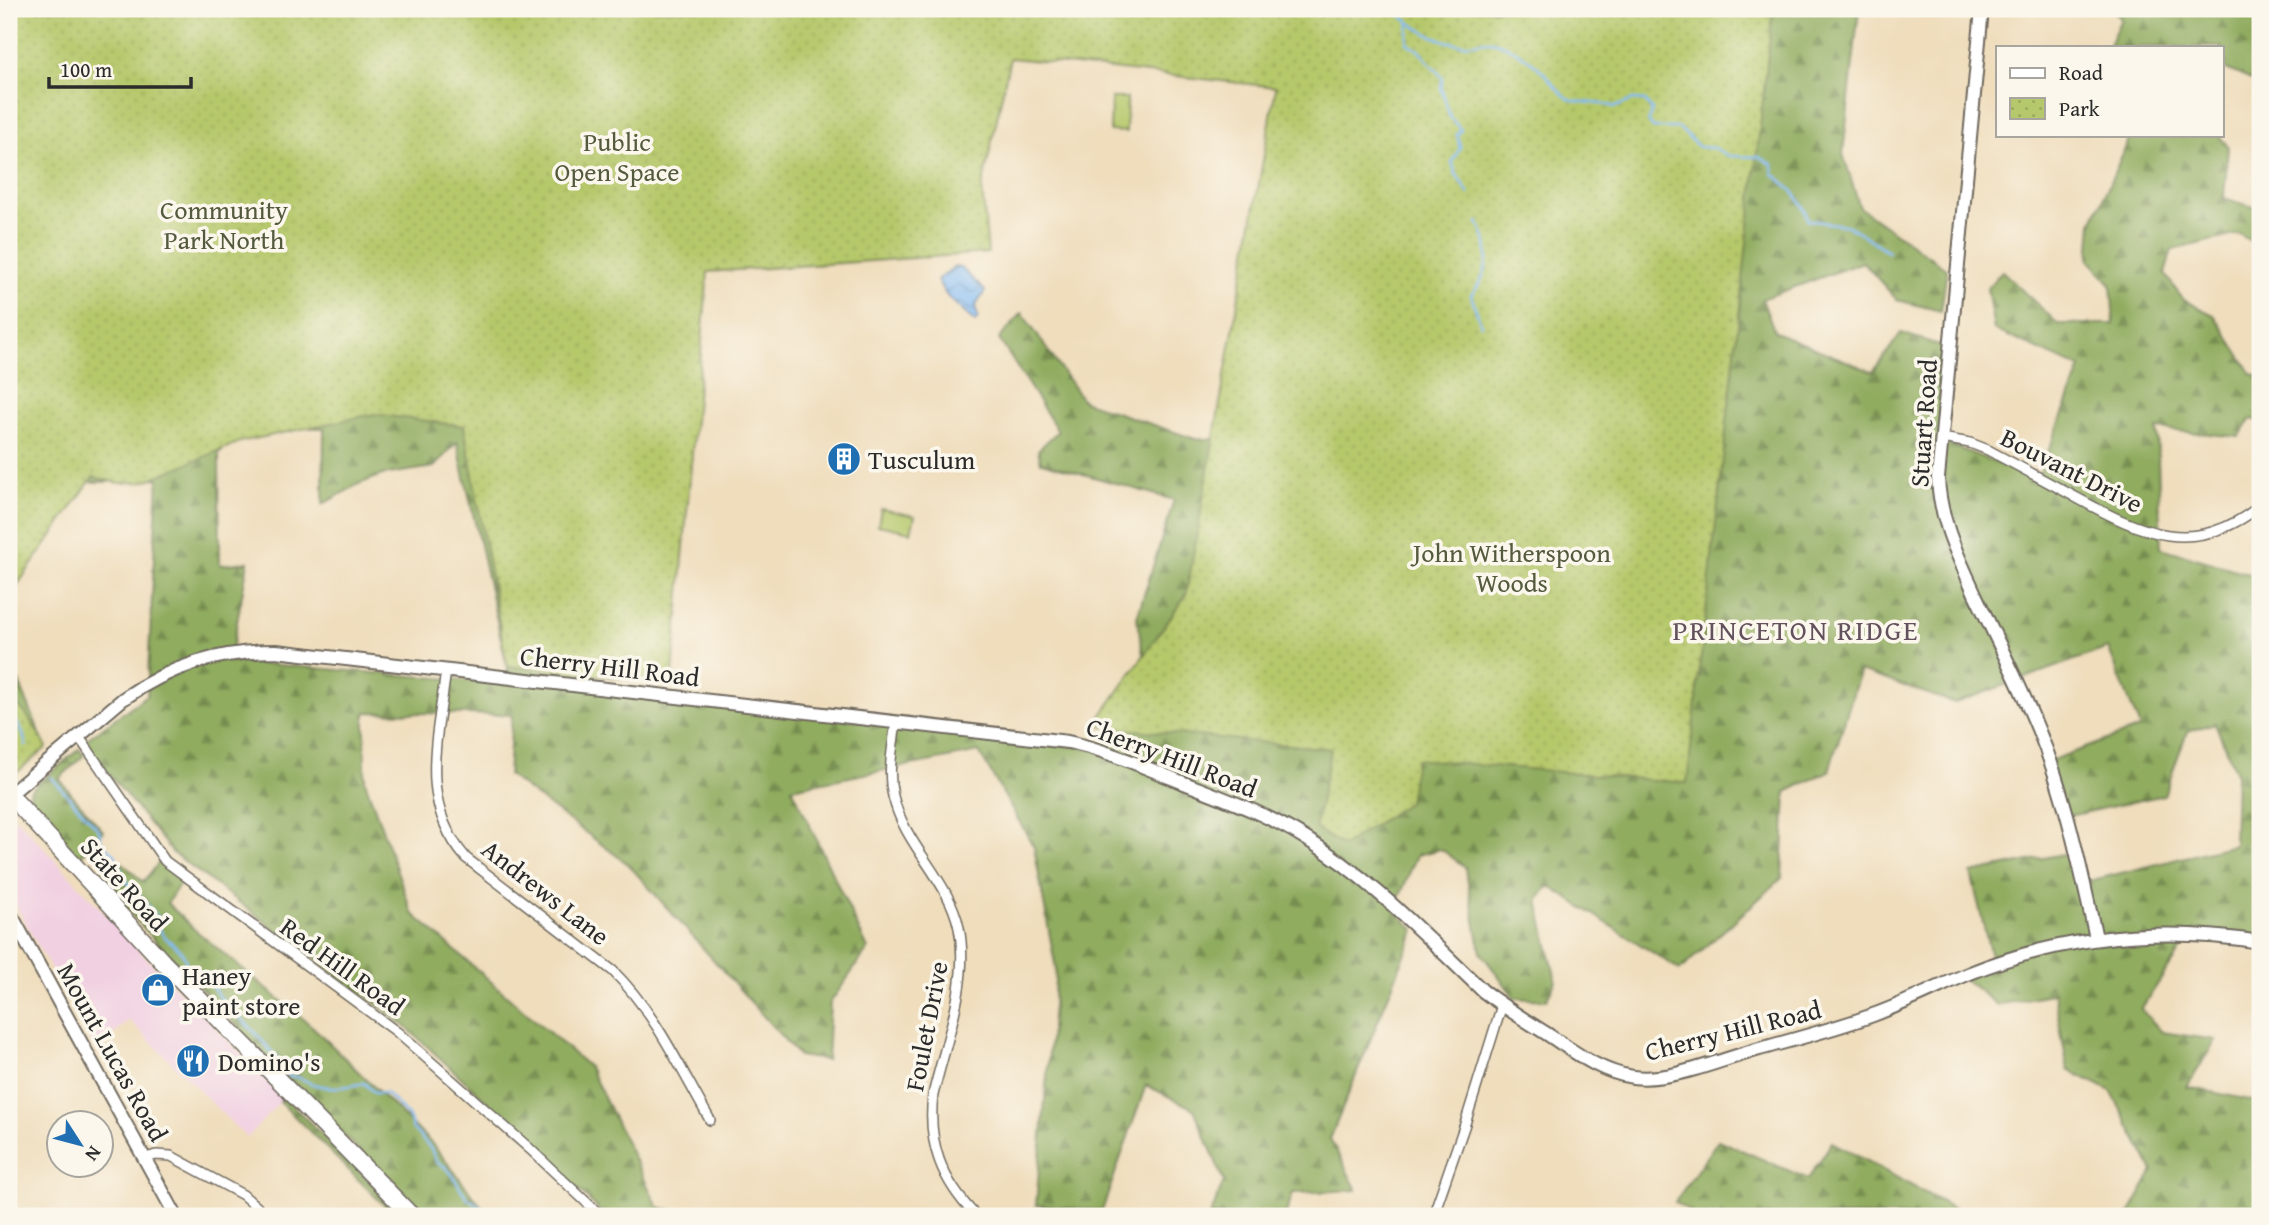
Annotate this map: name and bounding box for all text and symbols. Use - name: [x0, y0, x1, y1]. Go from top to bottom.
- scale bar: [49, 46, 191, 90]
- legend: [1996, 46, 2224, 136]
- text: 100 m: [60, 54, 112, 85]
- text: Road: [2059, 57, 2104, 88]
- text: Park: [2059, 93, 2100, 124]
- park label: Public Open Space: [554, 122, 680, 191]
- park label: Community Park North: [160, 190, 288, 259]
- street label: Stuart Road: [1899, 358, 1947, 488]
- street label: Bouvant Drive: [1994, 418, 2150, 522]
- building icon: Tusculum: [825, 440, 863, 478]
- place label: Tusculum: [868, 440, 975, 479]
- park label: John Witherspoon Woods: [1410, 533, 1611, 602]
- district label: PRINCETON RIDGE: [1672, 609, 1920, 650]
- street label: Cherry Hill Road: [518, 636, 702, 696]
- street label: Cherry Hill Road: [1081, 706, 1263, 808]
- street label: State Road: [72, 828, 178, 940]
- street label: Andrews Lane: [474, 830, 618, 954]
- street label: Red Hill Road: [272, 907, 414, 1025]
- street label: Mount Lucas Road: [48, 955, 178, 1149]
- place label: Haney paint store: [182, 956, 300, 1025]
- street label: Foulet Drive: [894, 958, 958, 1094]
- shop icon: Haney paint store: [139, 971, 177, 1009]
- street label: Cherry Hill Road: [1641, 989, 1825, 1071]
- restaurant icon: Domino's: [174, 1042, 212, 1080]
- place label: Domino's: [218, 1042, 320, 1081]
- north arrow: [46, 1110, 116, 1180]
- text: N: [79, 1141, 109, 1168]

